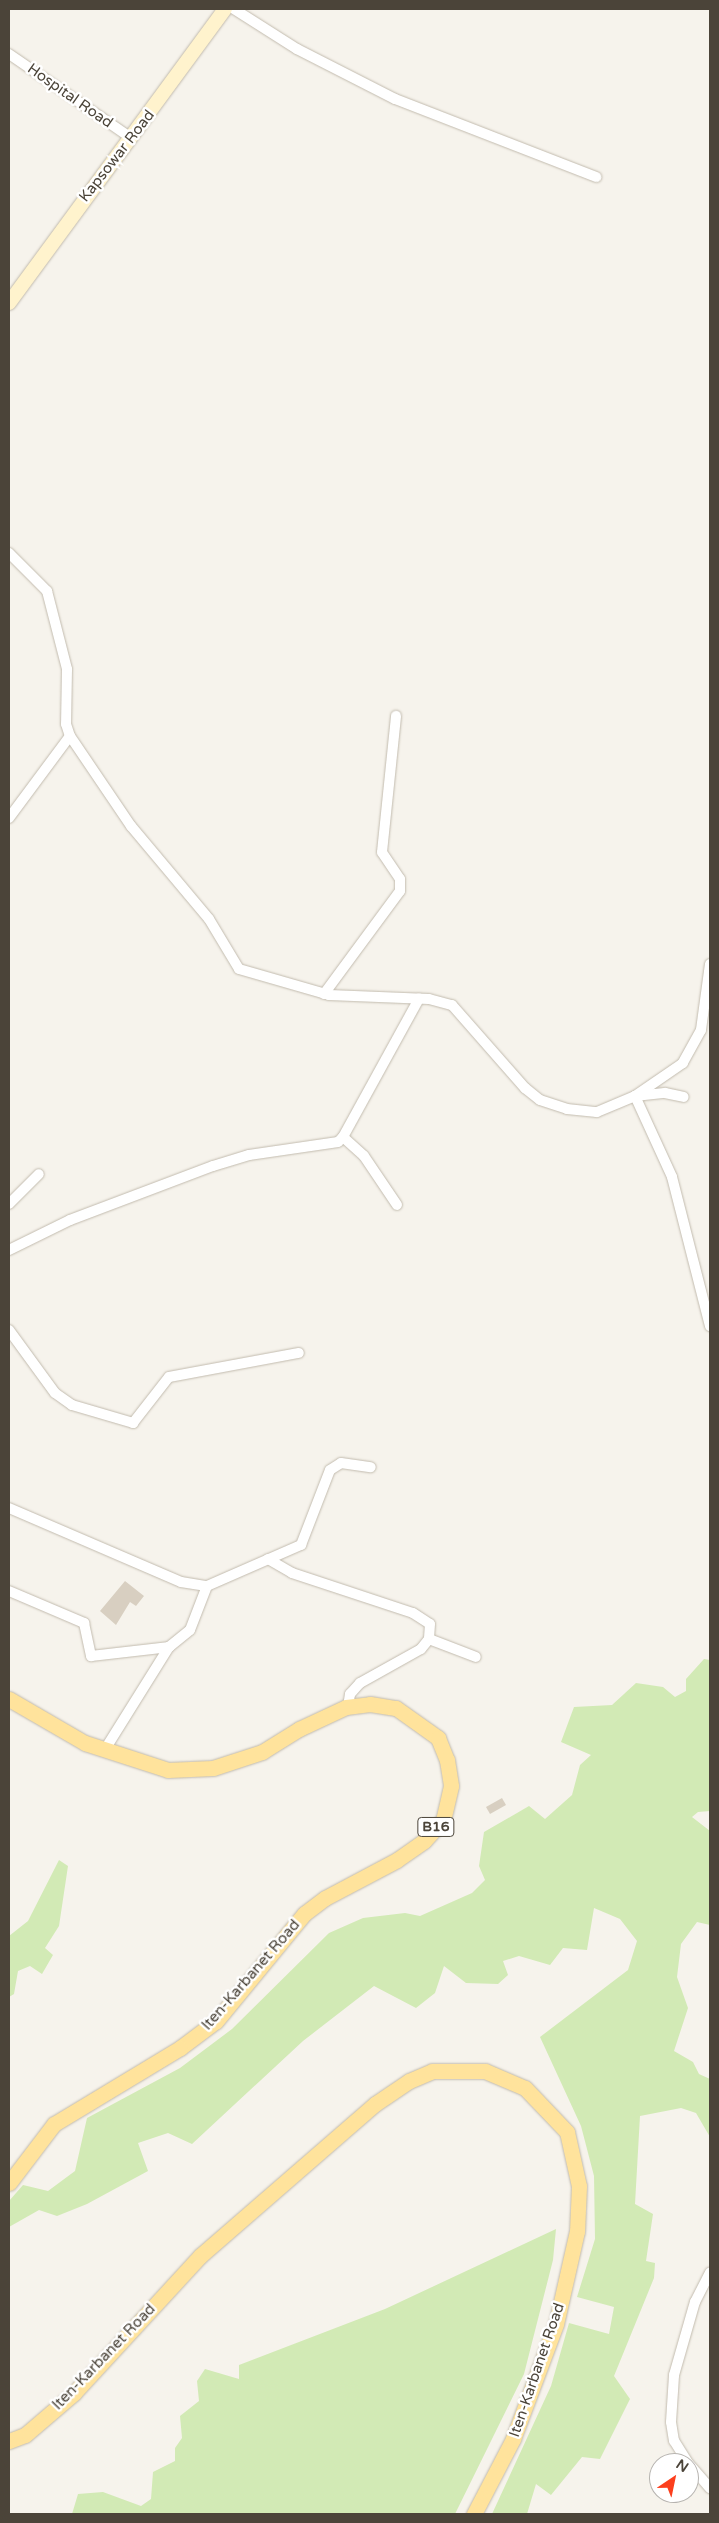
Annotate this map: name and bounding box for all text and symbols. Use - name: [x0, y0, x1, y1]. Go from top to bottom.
- street label: Hospital Road: [24, 60, 116, 132]
- street label: Kapsowar Road: [76, 106, 158, 206]
- road number: B16: [417, 1815, 455, 1838]
- street label: Iten-Karbanet Road: [198, 1916, 304, 2034]
- street label: Iten-Karbanet Road: [49, 2300, 159, 2414]
- street label: Iten-Karbanet Road: [506, 2301, 568, 2439]
- north arrow: [649, 2453, 699, 2503]
- text: N: [673, 2456, 692, 2476]

